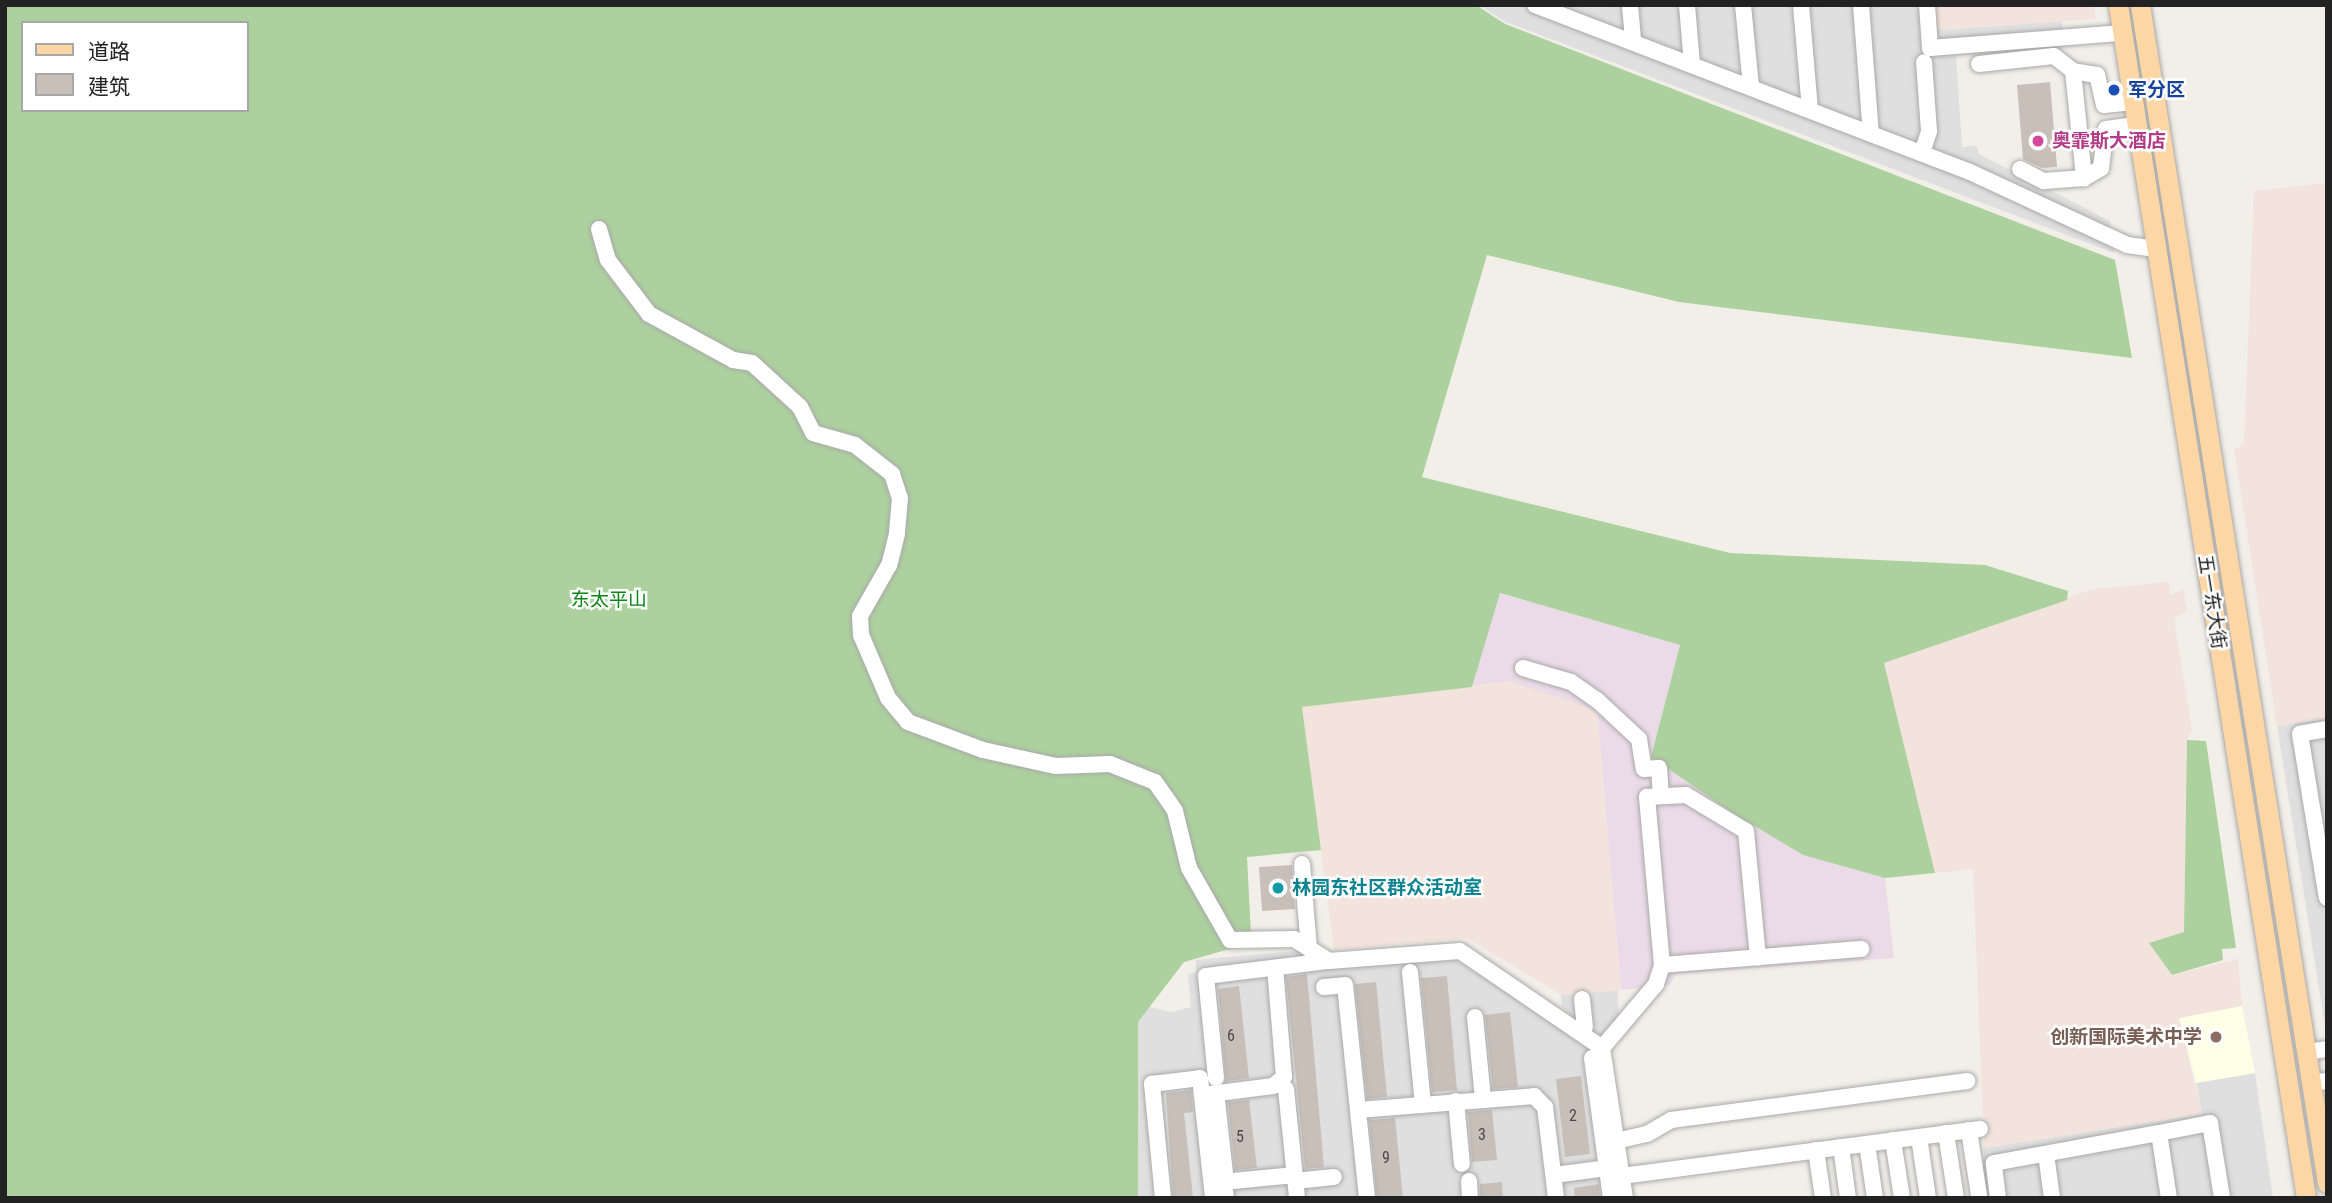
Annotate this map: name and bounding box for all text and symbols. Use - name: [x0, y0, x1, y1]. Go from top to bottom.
- legend: [21, 21, 248, 112]
- text: 道路: [88, 40, 130, 64]
- text: 建筑: [88, 75, 130, 99]
- place label: 军分区: [2128, 79, 2185, 101]
- marker: 军分区: [2106, 82, 2122, 98]
- place label: 奥霏斯大酒店: [2052, 130, 2166, 152]
- marker: 奥霏斯大酒店: [2030, 133, 2046, 149]
- street label: 五一东大街: [2193, 553, 2231, 651]
- park label: 东太平山: [571, 589, 647, 611]
- place label: 林园东社区群众活动室: [1292, 877, 1482, 899]
- marker: 林园东社区群众活动室: [1270, 880, 1286, 896]
- house number: 6: [1227, 1026, 1235, 1046]
- place label: 创新国际美术中学: [2050, 1026, 2202, 1048]
- marker: 创新国际美术中学: [2208, 1029, 2224, 1045]
- house number: 2: [1569, 1106, 1577, 1126]
- house number: 3: [1478, 1125, 1486, 1145]
- house number: 5: [1236, 1127, 1244, 1147]
- house number: 9: [1382, 1148, 1390, 1168]

